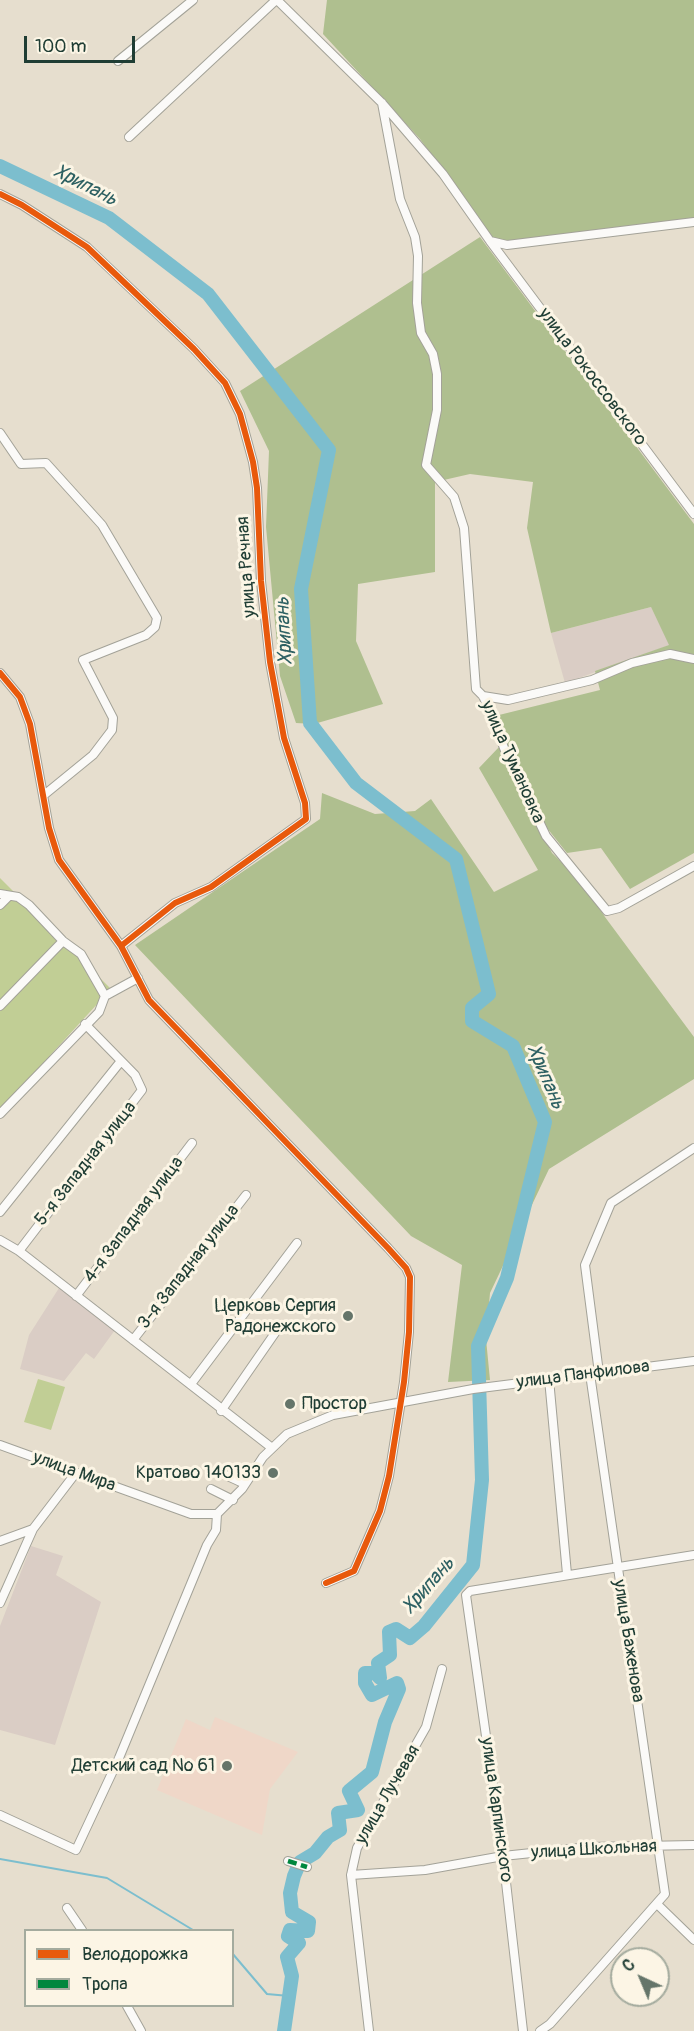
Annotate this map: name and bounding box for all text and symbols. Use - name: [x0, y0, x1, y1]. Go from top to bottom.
- scale bar: [27, 24, 138, 62]
- text: 100 m: [35, 35, 87, 58]
- water label: Хрипань: [49, 160, 121, 212]
- street label: улица Рокоссовского: [533, 304, 651, 450]
- street label: улица Речная: [233, 516, 261, 618]
- water label: Хрипань: [271, 597, 299, 665]
- street label: улица Тумановка: [475, 697, 549, 827]
- water label: Хрипань: [521, 1041, 569, 1113]
- street label: 5-я Западная улица: [31, 1098, 141, 1230]
- street label: 4-я Западная улица: [79, 1153, 189, 1287]
- street label: 3-я Западная улица: [134, 1200, 244, 1334]
- place label: Церковь Сергия Радонежского: [215, 1295, 336, 1338]
- marker: Церковь Сергия Радонежского: [341, 1309, 355, 1323]
- street label: улица Панфилова: [515, 1356, 651, 1394]
- place label: Простор: [302, 1393, 367, 1415]
- marker: Простор: [283, 1397, 297, 1411]
- street label: улица Мира: [30, 1447, 118, 1497]
- place label: Кратово 140133: [136, 1462, 261, 1484]
- marker: Кратово 140133: [266, 1466, 280, 1480]
- water label: Хрипань: [398, 1553, 460, 1619]
- street label: улица Баженова: [608, 1578, 648, 1704]
- street label: улица Карпинского: [475, 1736, 517, 1884]
- street label: улица Лучевая: [351, 1742, 425, 1848]
- place label: Детский сад № 61: [72, 1755, 215, 1777]
- marker: Детский сад № 61: [220, 1759, 234, 1773]
- street label: улица Школьная: [531, 1836, 657, 1864]
- legend: [24, 1929, 234, 2007]
- text: Велодорожка: [82, 1943, 188, 1966]
- north arrow: [610, 1947, 670, 2007]
- text: С: [618, 1955, 639, 1976]
- text: Тропа: [82, 1973, 128, 1996]

